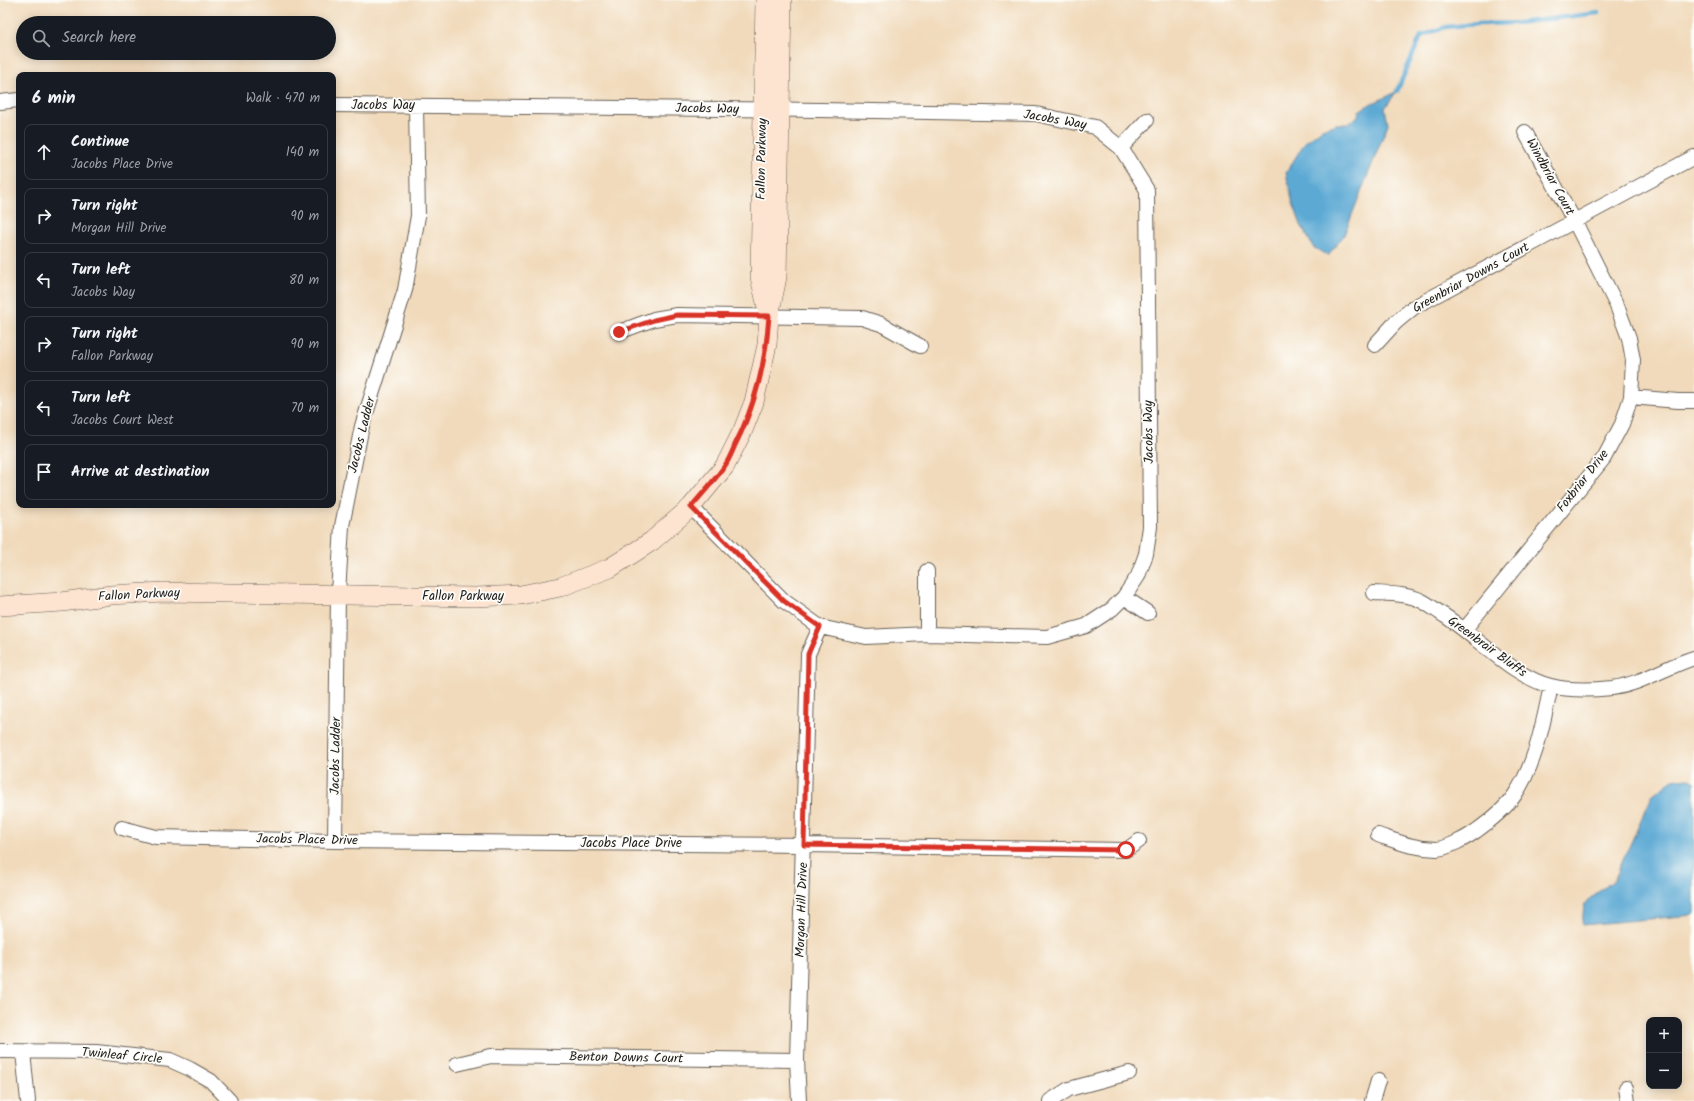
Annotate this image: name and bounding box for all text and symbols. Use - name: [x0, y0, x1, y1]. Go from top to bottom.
- search box: [16, 16, 336, 60]
- text: Search here: [62, 26, 136, 50]
- icon: search: [30, 27, 52, 49]
- text: 6 min: [32, 85, 76, 112]
- text: Walk · 470 m: [246, 88, 320, 109]
- street label: Jacobs Way: [351, 95, 416, 116]
- street label: Jacobs Way: [675, 98, 740, 120]
- street label: Jacobs Way: [1022, 104, 1089, 136]
- street label: Fallon Parkway: [751, 117, 773, 200]
- text: Continue: [71, 130, 129, 154]
- street label: Windbriar Court: [1520, 134, 1580, 220]
- icon: ahead: [33, 141, 55, 163]
- text: 140 m: [286, 142, 319, 163]
- text: Jacobs Place Drive: [71, 154, 173, 175]
- text: Turn right: [71, 194, 138, 218]
- icon: right: [33, 205, 55, 227]
- text: 90 m: [291, 206, 319, 227]
- text: Morgan Hill Drive: [71, 218, 166, 239]
- street label: Greenbriar Downs Court: [1409, 237, 1534, 319]
- text: Turn left: [71, 258, 131, 282]
- icon: left: [33, 269, 55, 291]
- text: 80 m: [289, 270, 319, 291]
- text: Jacobs Way: [71, 282, 135, 303]
- text: Turn right: [71, 322, 138, 346]
- route end: [610, 323, 628, 341]
- icon: right: [33, 333, 55, 355]
- text: 90 m: [291, 334, 319, 355]
- text: Fallon Parkway: [71, 346, 153, 367]
- text: Turn left: [71, 386, 131, 410]
- street label: Jacobs Ladder: [342, 394, 382, 475]
- icon: left: [33, 397, 55, 419]
- text: 70 m: [291, 398, 319, 419]
- street label: Jacobs Way: [1138, 399, 1160, 464]
- text: Jacobs Court West: [71, 410, 174, 431]
- street label: Foxbriar Drive: [1552, 445, 1615, 517]
- text: Arrive at destination: [71, 460, 210, 484]
- icon: arrive: [33, 461, 55, 483]
- street label: Fallon Parkway: [98, 582, 181, 608]
- street label: Fallon Parkway: [422, 586, 505, 607]
- street label: Greenbrair Bluffs: [1443, 611, 1531, 683]
- street label: Jacobs Ladder: [325, 716, 347, 795]
- street label: Jacobs Place Drive: [256, 829, 358, 851]
- street label: Jacobs Place Drive: [580, 833, 682, 854]
- route start: [1117, 841, 1135, 859]
- street label: Morgan Hill Drive: [790, 862, 814, 958]
- map controls: [1646, 1017, 1682, 1089]
- button: +: [1646, 1017, 1682, 1053]
- street label: Twinleaf Circle: [81, 1042, 163, 1070]
- street label: Benton Downs Court: [569, 1047, 684, 1070]
- button: −: [1646, 1053, 1682, 1089]

